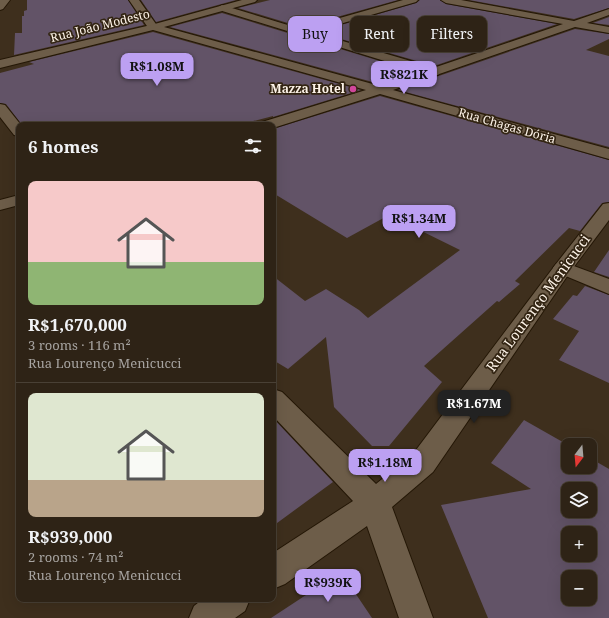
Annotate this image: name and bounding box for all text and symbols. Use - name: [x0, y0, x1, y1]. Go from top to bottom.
- street label: Rua João Modesto: [48, 5, 151, 46]
- chip: Buy: [288, 16, 342, 52]
- chip: Rent: [350, 16, 409, 52]
- chip: Filters: [417, 16, 487, 52]
- pin: R$1.08M: [120, 53, 194, 87]
- text: R$1.08M: [130, 57, 184, 75]
- pin: R$821K: [371, 61, 437, 95]
- text: R$821K: [380, 65, 428, 83]
- place label: Mazza Hotel: [270, 80, 346, 97]
- marker: Mazza Hotel: [348, 84, 358, 94]
- street label: Rua Chagas Dória: [456, 103, 558, 148]
- text: 6 homes: [28, 135, 98, 158]
- icon: filters: [242, 135, 264, 157]
- pin: R$1.34M: [382, 205, 456, 239]
- icon: home: [110, 207, 182, 279]
- text: R$1.34M: [392, 209, 446, 227]
- street label: Rua Lourenço Menicucci: [481, 230, 594, 375]
- text: R$1,670,000: [28, 313, 127, 336]
- text: 3 rooms · 116 m²: [28, 336, 131, 354]
- text: Rua Lourenço Menicucci: [28, 354, 181, 372]
- pin: R$1.67M: [437, 390, 511, 424]
- text: R$1.67M: [447, 394, 501, 412]
- icon: home: [110, 419, 182, 491]
- north arrow: [561, 438, 597, 474]
- map controls: [561, 438, 597, 606]
- pin: R$1.18M: [348, 449, 422, 483]
- text: R$1.18M: [358, 453, 412, 471]
- button: layers: [561, 482, 597, 518]
- text: R$939,000: [28, 525, 112, 548]
- button: +: [561, 526, 597, 562]
- text: 2 rooms · 74 m²: [28, 548, 123, 566]
- text: Rua Lourenço Menicucci: [28, 566, 181, 584]
- pin: R$939K: [295, 569, 361, 603]
- button: −: [561, 570, 597, 606]
- text: R$939K: [304, 573, 352, 591]

